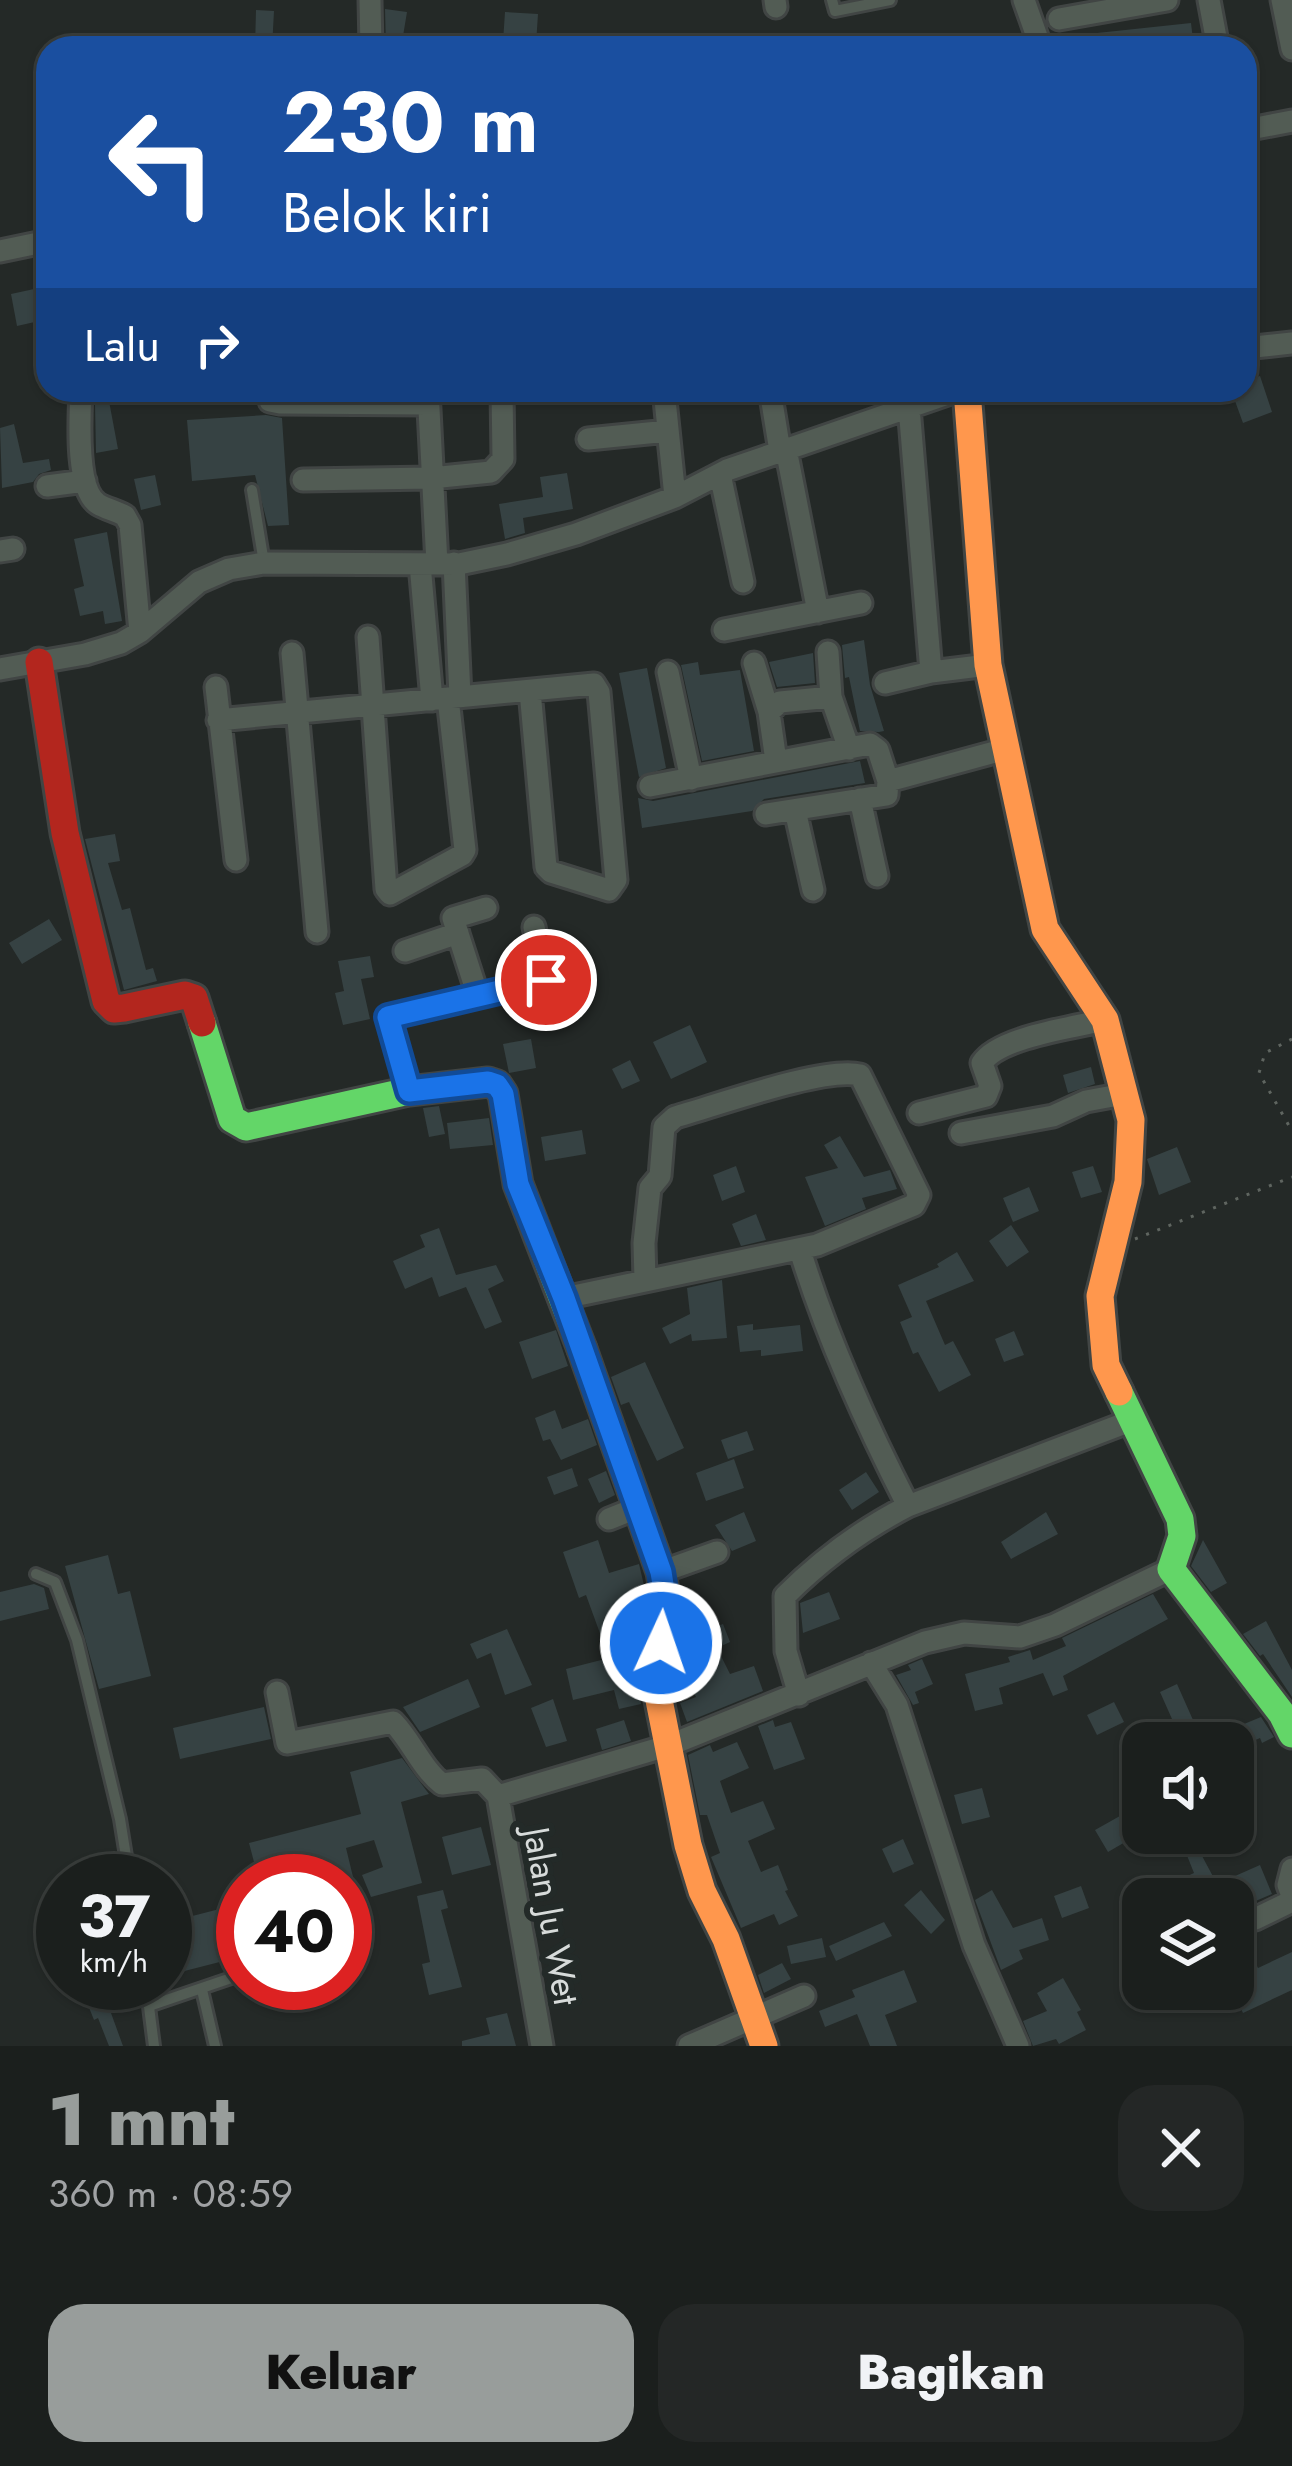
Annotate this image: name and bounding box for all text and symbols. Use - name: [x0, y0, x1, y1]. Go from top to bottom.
- text: 230 m: [282, 62, 539, 184]
- icon: left: [84, 84, 240, 240]
- text: Belok kiri: [282, 174, 492, 252]
- icon: right: [184, 312, 250, 378]
- text: Lalu: [84, 313, 160, 378]
- pin: [495, 929, 597, 1031]
- icon: arrive: [513, 947, 579, 1013]
- position arrow: [598, 1580, 724, 1706]
- map controls: [1122, 1722, 1254, 2010]
- button: sound: [1122, 1722, 1254, 1854]
- street label: Jalan Ju Wet: [510, 1819, 593, 2009]
- speed limit sign: 40: [216, 1854, 372, 2010]
- text: 37: [78, 1873, 150, 1960]
- button: layers: [1122, 1878, 1254, 2010]
- text: km/h: [80, 1940, 148, 1983]
- text: 1 mnt: [48, 2068, 234, 2172]
- button: close: [1118, 2085, 1244, 2211]
- text: 360 m · 08:59: [48, 2165, 293, 2222]
- button: Keluar: [48, 2304, 634, 2442]
- button: Bagikan: [658, 2304, 1244, 2442]

